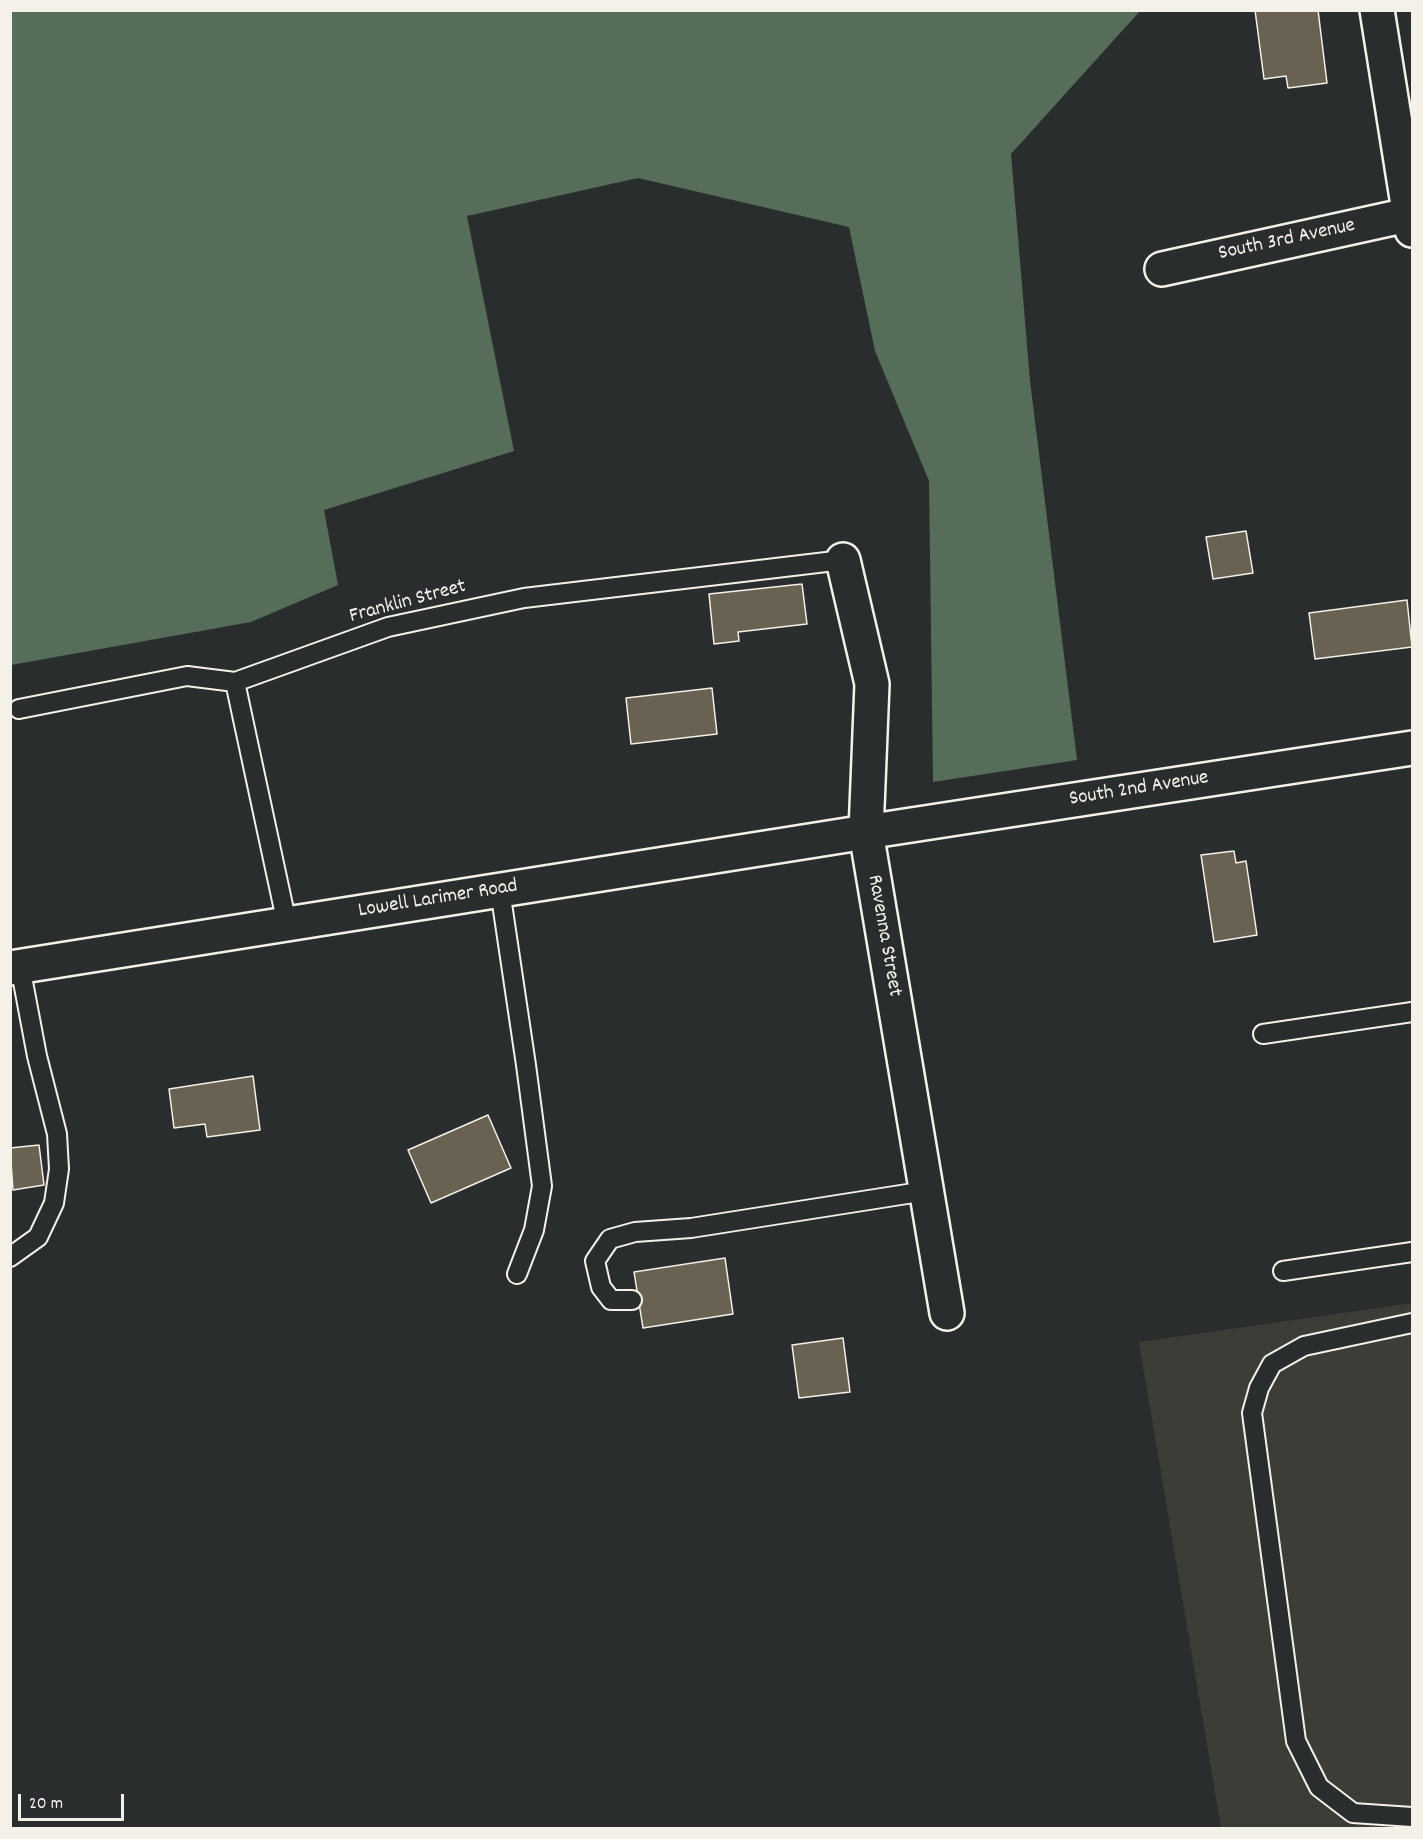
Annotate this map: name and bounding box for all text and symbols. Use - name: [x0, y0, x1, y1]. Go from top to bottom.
- street label: South 3rd Avenue: [1216, 214, 1358, 268]
- street label: Franklin Street: [347, 575, 469, 631]
- street label: South 2nd Avenue: [1067, 767, 1211, 813]
- street label: Ravenna Street: [860, 873, 906, 999]
- street label: Lowell Larimer Road: [356, 875, 520, 925]
- scale bar: [21, 1782, 128, 1820]
- text: 20 m: [29, 1792, 63, 1817]

